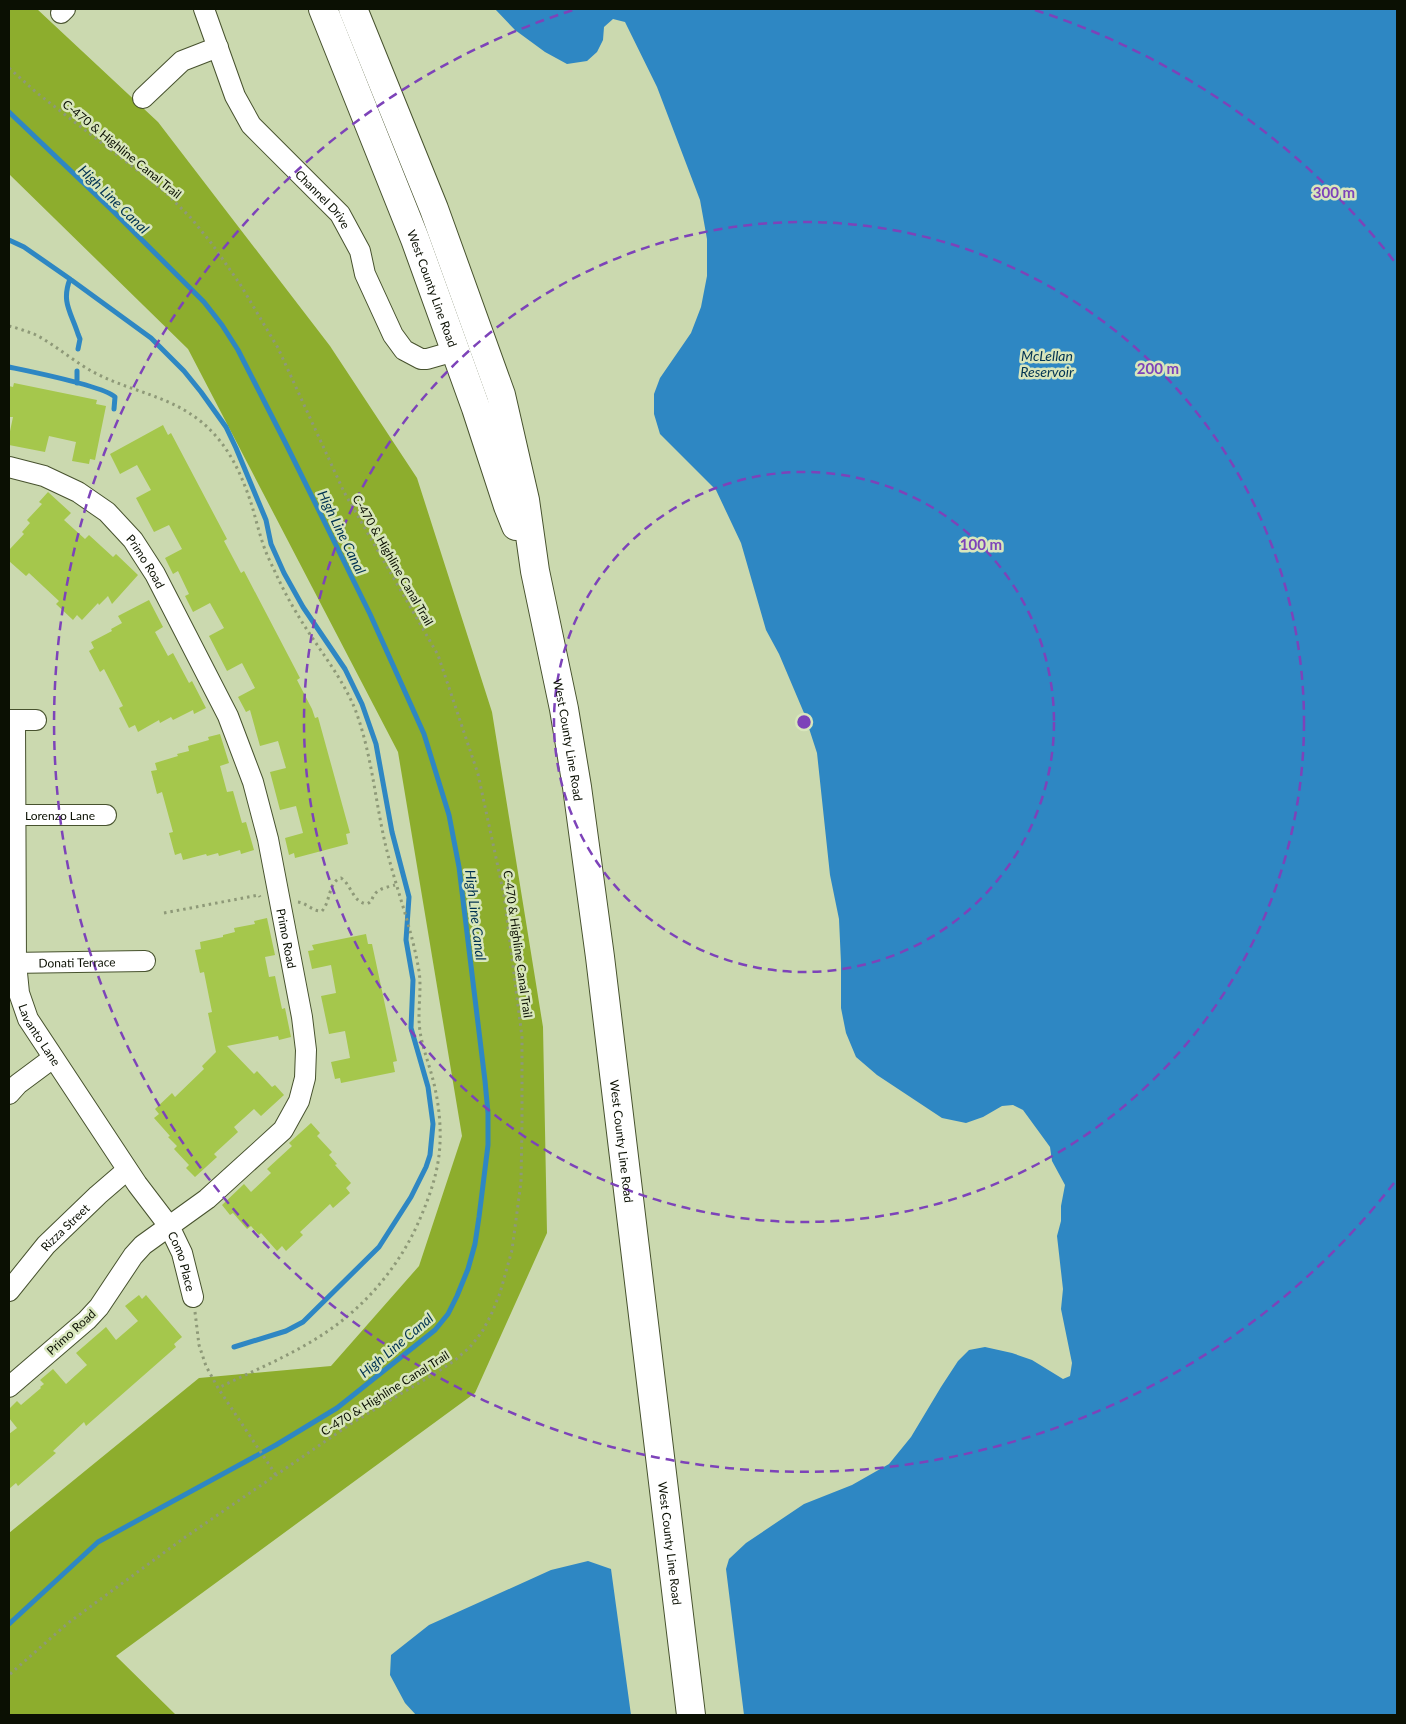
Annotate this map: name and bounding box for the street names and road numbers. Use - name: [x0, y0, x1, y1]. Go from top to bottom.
- street label: C-470 & Highline Canal Trail: [60, 96, 184, 202]
- street label: Channel Drive: [292, 166, 354, 231]
- street label: West County Line Road: [404, 227, 461, 349]
- street label: C-470 & Highline Canal Trail: [349, 492, 437, 628]
- street label: Primo Road: [124, 531, 168, 591]
- street label: West County Line Road: [550, 677, 586, 802]
- street label: Lorenzo Lane: [25, 808, 95, 823]
- street label: C-470 & Highline Canal Trail: [500, 869, 536, 1019]
- street label: Primo Road: [274, 907, 300, 970]
- street label: Donati Terrace: [38, 954, 116, 970]
- street label: Lavanto Lane: [16, 1002, 64, 1068]
- street label: West County Line Road: [607, 1079, 637, 1204]
- street label: Rizza Street: [37, 1200, 93, 1254]
- street label: Como Place: [165, 1229, 199, 1293]
- street label: Primo Road: [43, 1306, 99, 1358]
- street label: C-470 & Highline Canal Trail: [318, 1347, 452, 1439]
- street label: West County Line Road: [656, 1481, 685, 1606]

